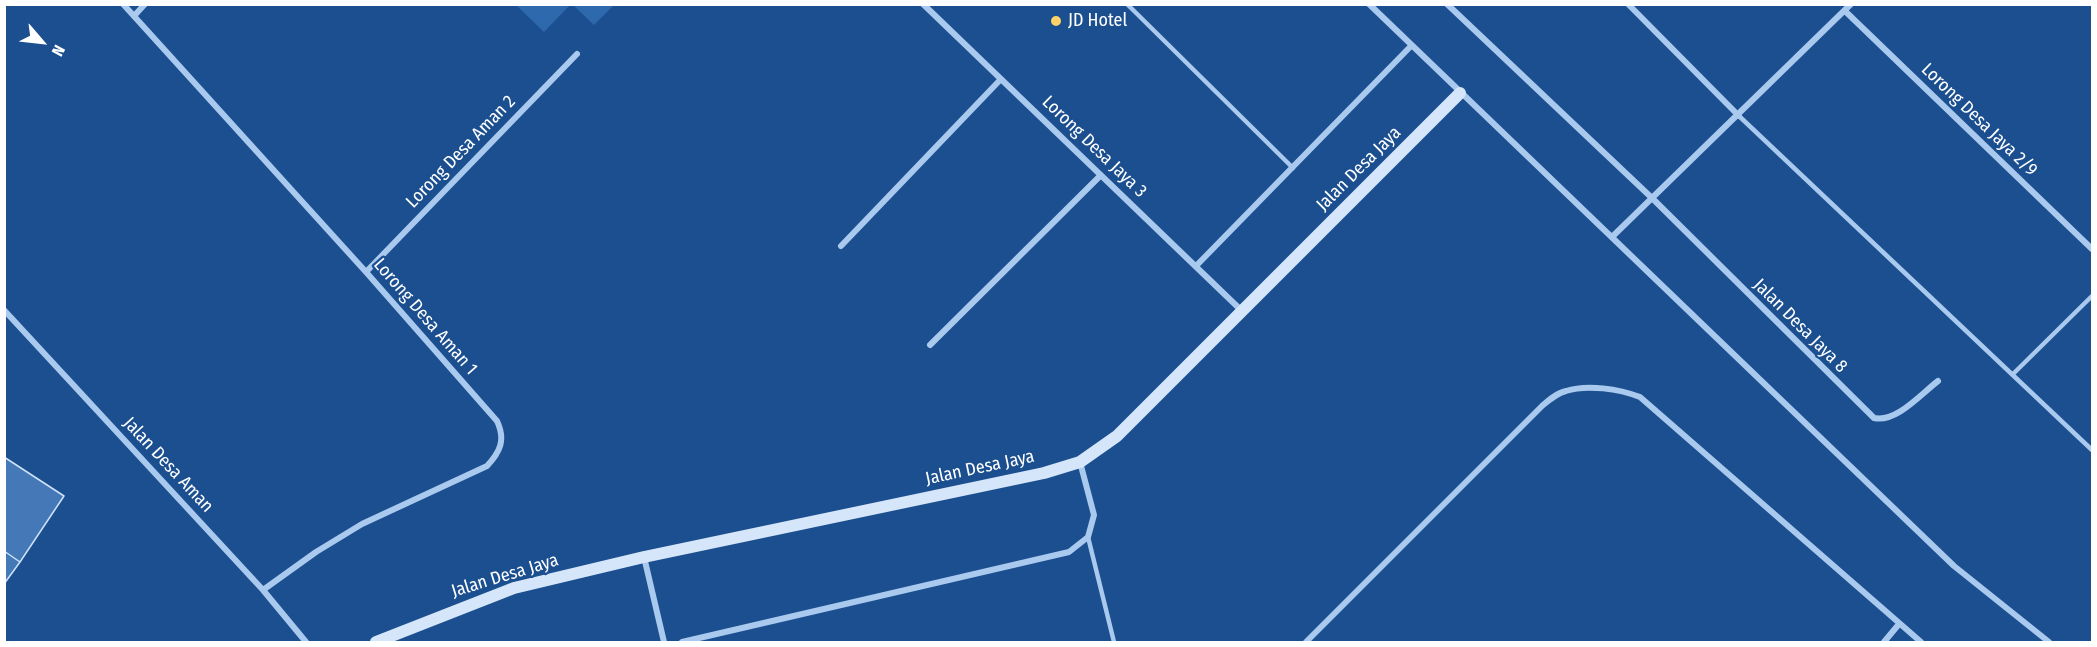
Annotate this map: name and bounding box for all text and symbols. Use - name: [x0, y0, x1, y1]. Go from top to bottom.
- place label: JD Hotel: [1068, 10, 1127, 32]
- north arrow: [12, 12, 72, 72]
- marker: JD Hotel: [1049, 14, 1063, 28]
- text: N: [48, 42, 69, 59]
- street label: Lorong Desa Jaya 2/9: [1916, 59, 2042, 181]
- street label: Lorong Desa Aman 2: [402, 91, 520, 213]
- street label: Lorong Desa Jaya 3: [1037, 92, 1151, 202]
- street label: Jalan Desa Jaya: [1312, 122, 1406, 216]
- street label: Lorong Desa Aman 1: [369, 254, 481, 380]
- street label: Jalan Desa Jaya 8: [1749, 275, 1851, 377]
- street label: Jalan Desa Aman: [118, 413, 218, 517]
- street label: Jalan Desa Jaya: [924, 446, 1036, 490]
- street label: Jalan Desa Jaya: [449, 549, 561, 603]

